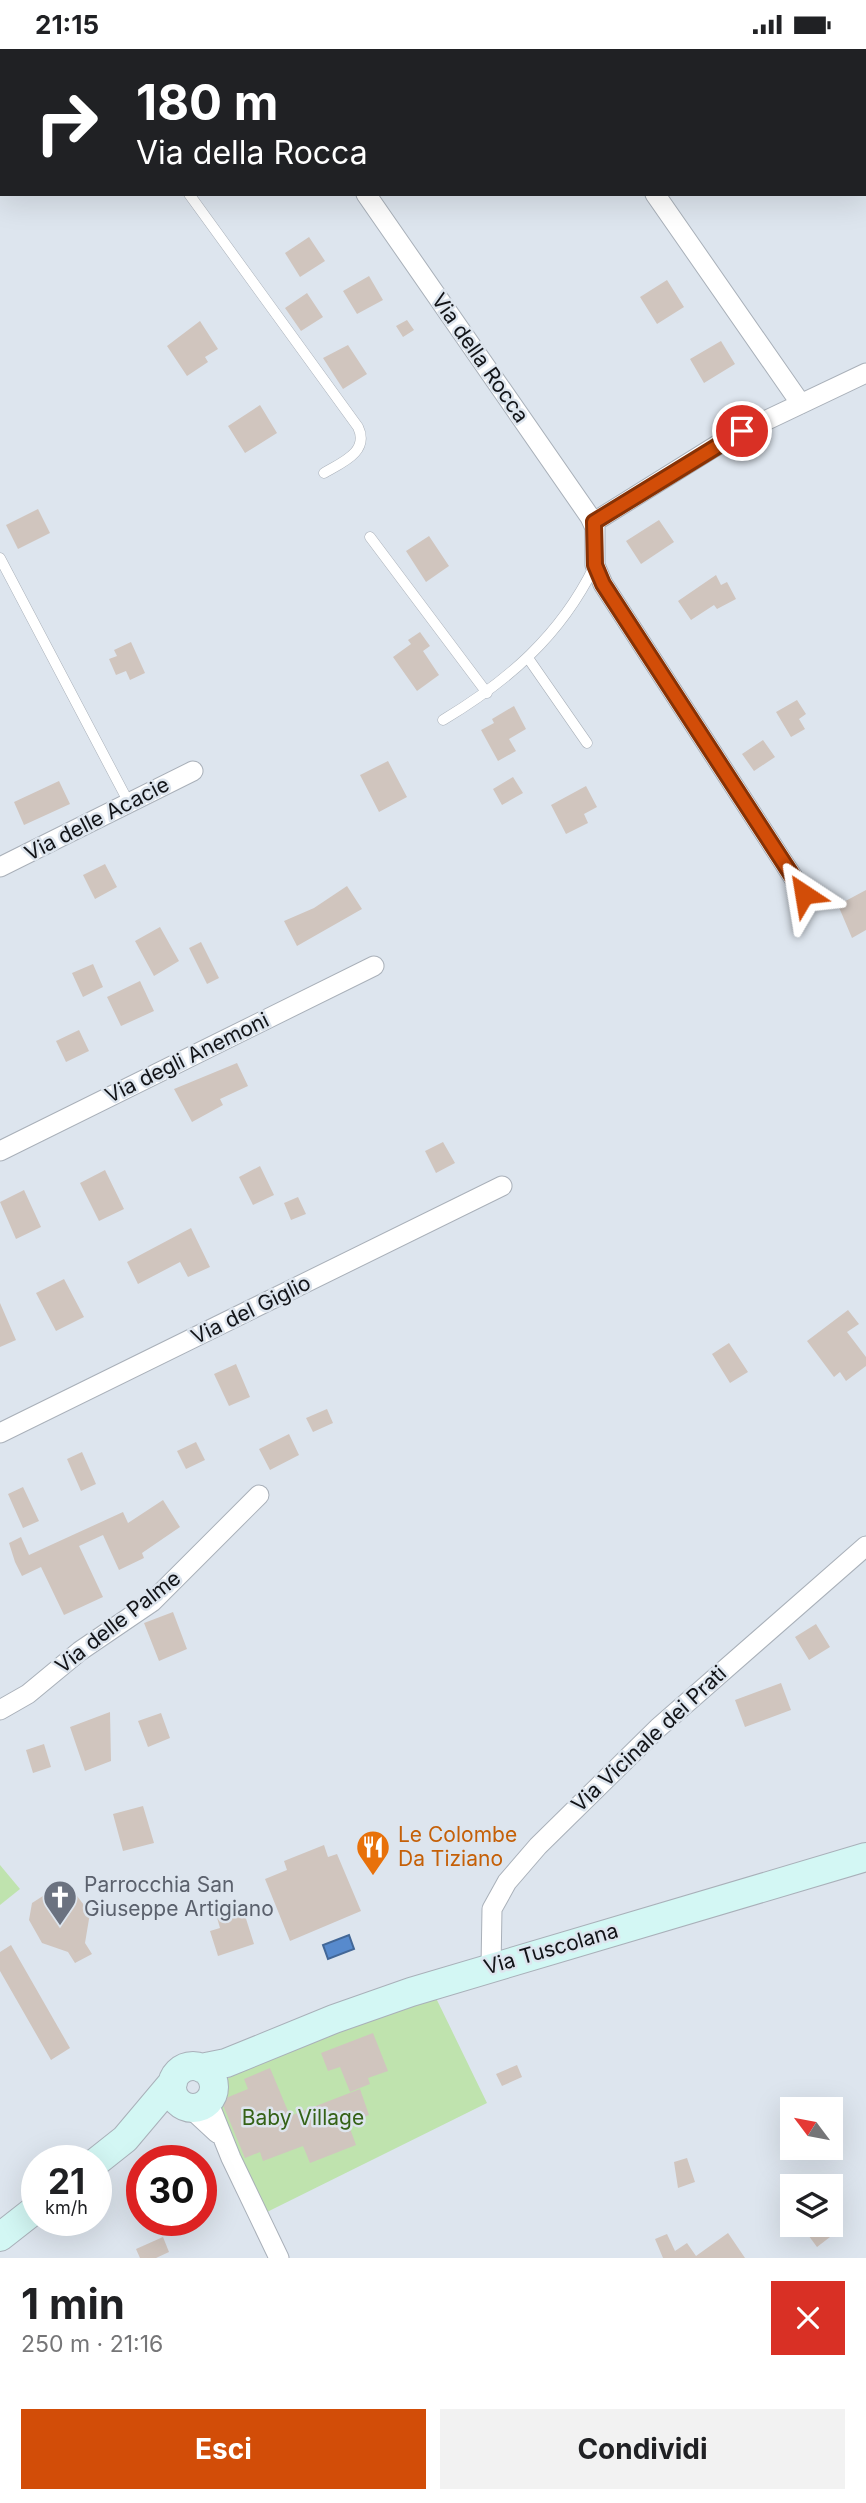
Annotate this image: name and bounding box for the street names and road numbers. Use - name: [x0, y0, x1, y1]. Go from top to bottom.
- street label: Via della Rocca: [427, 288, 534, 427]
- street label: Via delle Acacie: [20, 771, 173, 866]
- street label: Via degli Anemoni: [101, 1007, 273, 1108]
- street label: Via del Giglio: [187, 1270, 315, 1349]
- street label: Via delle Palme: [50, 1565, 185, 1678]
- street label: Via Vicinale dei Prati: [566, 1660, 731, 1817]
- street label: Via Tuscolana: [481, 1917, 621, 1980]

